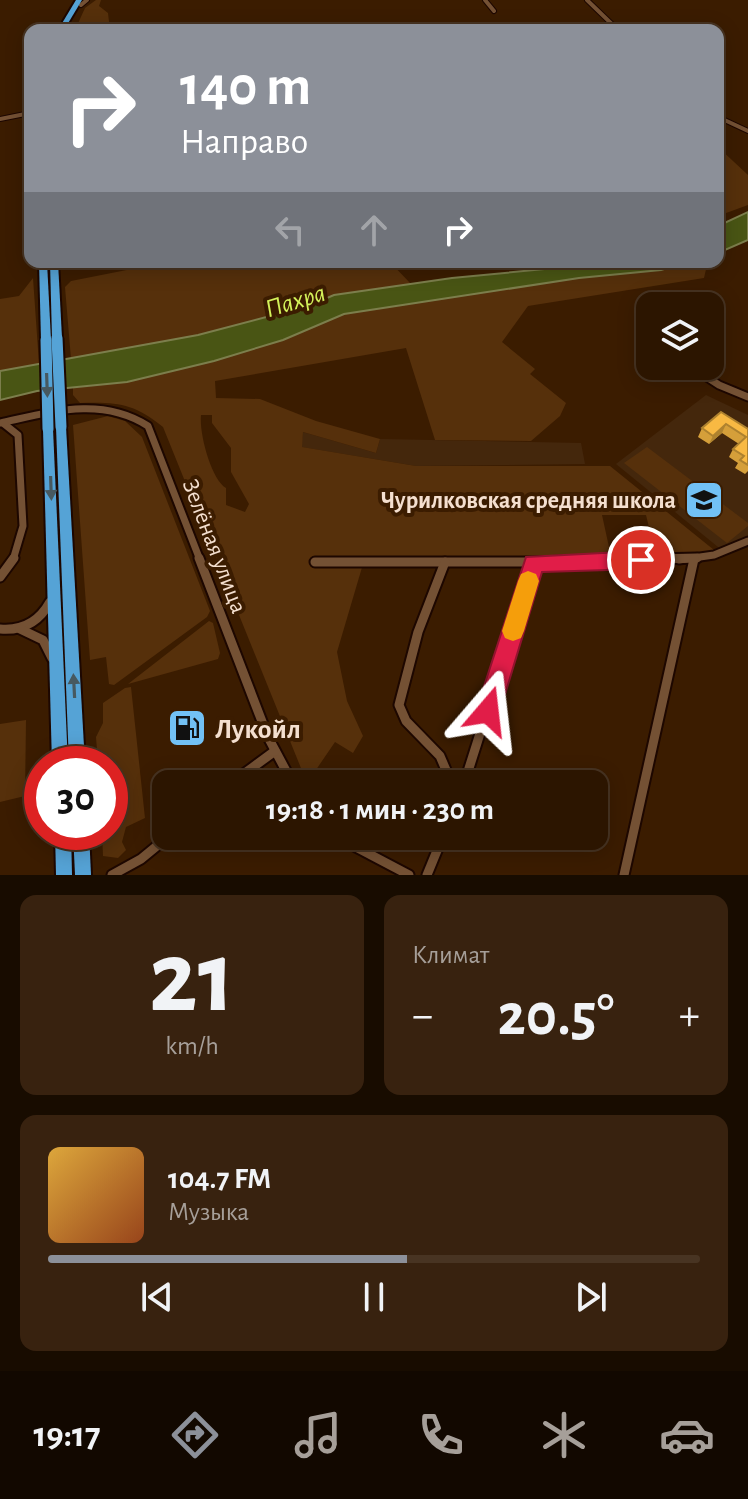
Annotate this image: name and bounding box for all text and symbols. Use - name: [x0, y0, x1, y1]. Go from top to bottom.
- icon: right: [48, 56, 152, 160]
- text: 140 m: [180, 59, 311, 115]
- text: Направо: [180, 124, 308, 160]
- icon: left: [268, 208, 312, 252]
- icon: ahead: [352, 208, 396, 252]
- icon: right: [436, 208, 480, 252]
- water label: Пахра: [262, 280, 328, 322]
- map controls: [636, 292, 724, 380]
- button: layers: [636, 292, 724, 380]
- one-way arrow: [41, 373, 54, 398]
- one-way arrow: [45, 476, 58, 501]
- street label: Зелёная улица: [178, 476, 251, 617]
- school or university icon: Чурилковская средняя школа: [683, 479, 725, 521]
- place label: Чурилковская средняя школа: [381, 489, 676, 513]
- pin: [607, 526, 675, 594]
- icon: arrive: [619, 538, 663, 582]
- position arrow: [446, 669, 530, 753]
- one-way arrow: [67, 673, 80, 698]
- fuel station icon: Лукойл: [166, 707, 208, 749]
- place label: Лукойл: [215, 716, 301, 744]
- speed limit sign: 30: [24, 746, 128, 850]
- text: 19:18 · 1 мин · 230 m: [266, 795, 494, 825]
- text: 21: [149, 927, 235, 1031]
- text: Климат: [412, 942, 489, 968]
- text: 20.5°: [498, 986, 614, 1046]
- text: −: [412, 994, 433, 1038]
- text: +: [679, 994, 700, 1038]
- text: km/h: [165, 1033, 219, 1059]
- text: 104.7 FM: [168, 1164, 271, 1194]
- text: Музыка: [168, 1199, 249, 1225]
- icon: previous: [135, 1275, 179, 1319]
- icon: pause: [352, 1275, 396, 1319]
- icon: next: [569, 1275, 613, 1319]
- icon: directions: [167, 1407, 223, 1463]
- icon: music: [290, 1407, 346, 1463]
- icon: phone: [413, 1407, 469, 1463]
- icon: climate: [536, 1407, 592, 1463]
- icon: car: [659, 1407, 715, 1463]
- text: 19:17: [33, 1417, 101, 1453]

